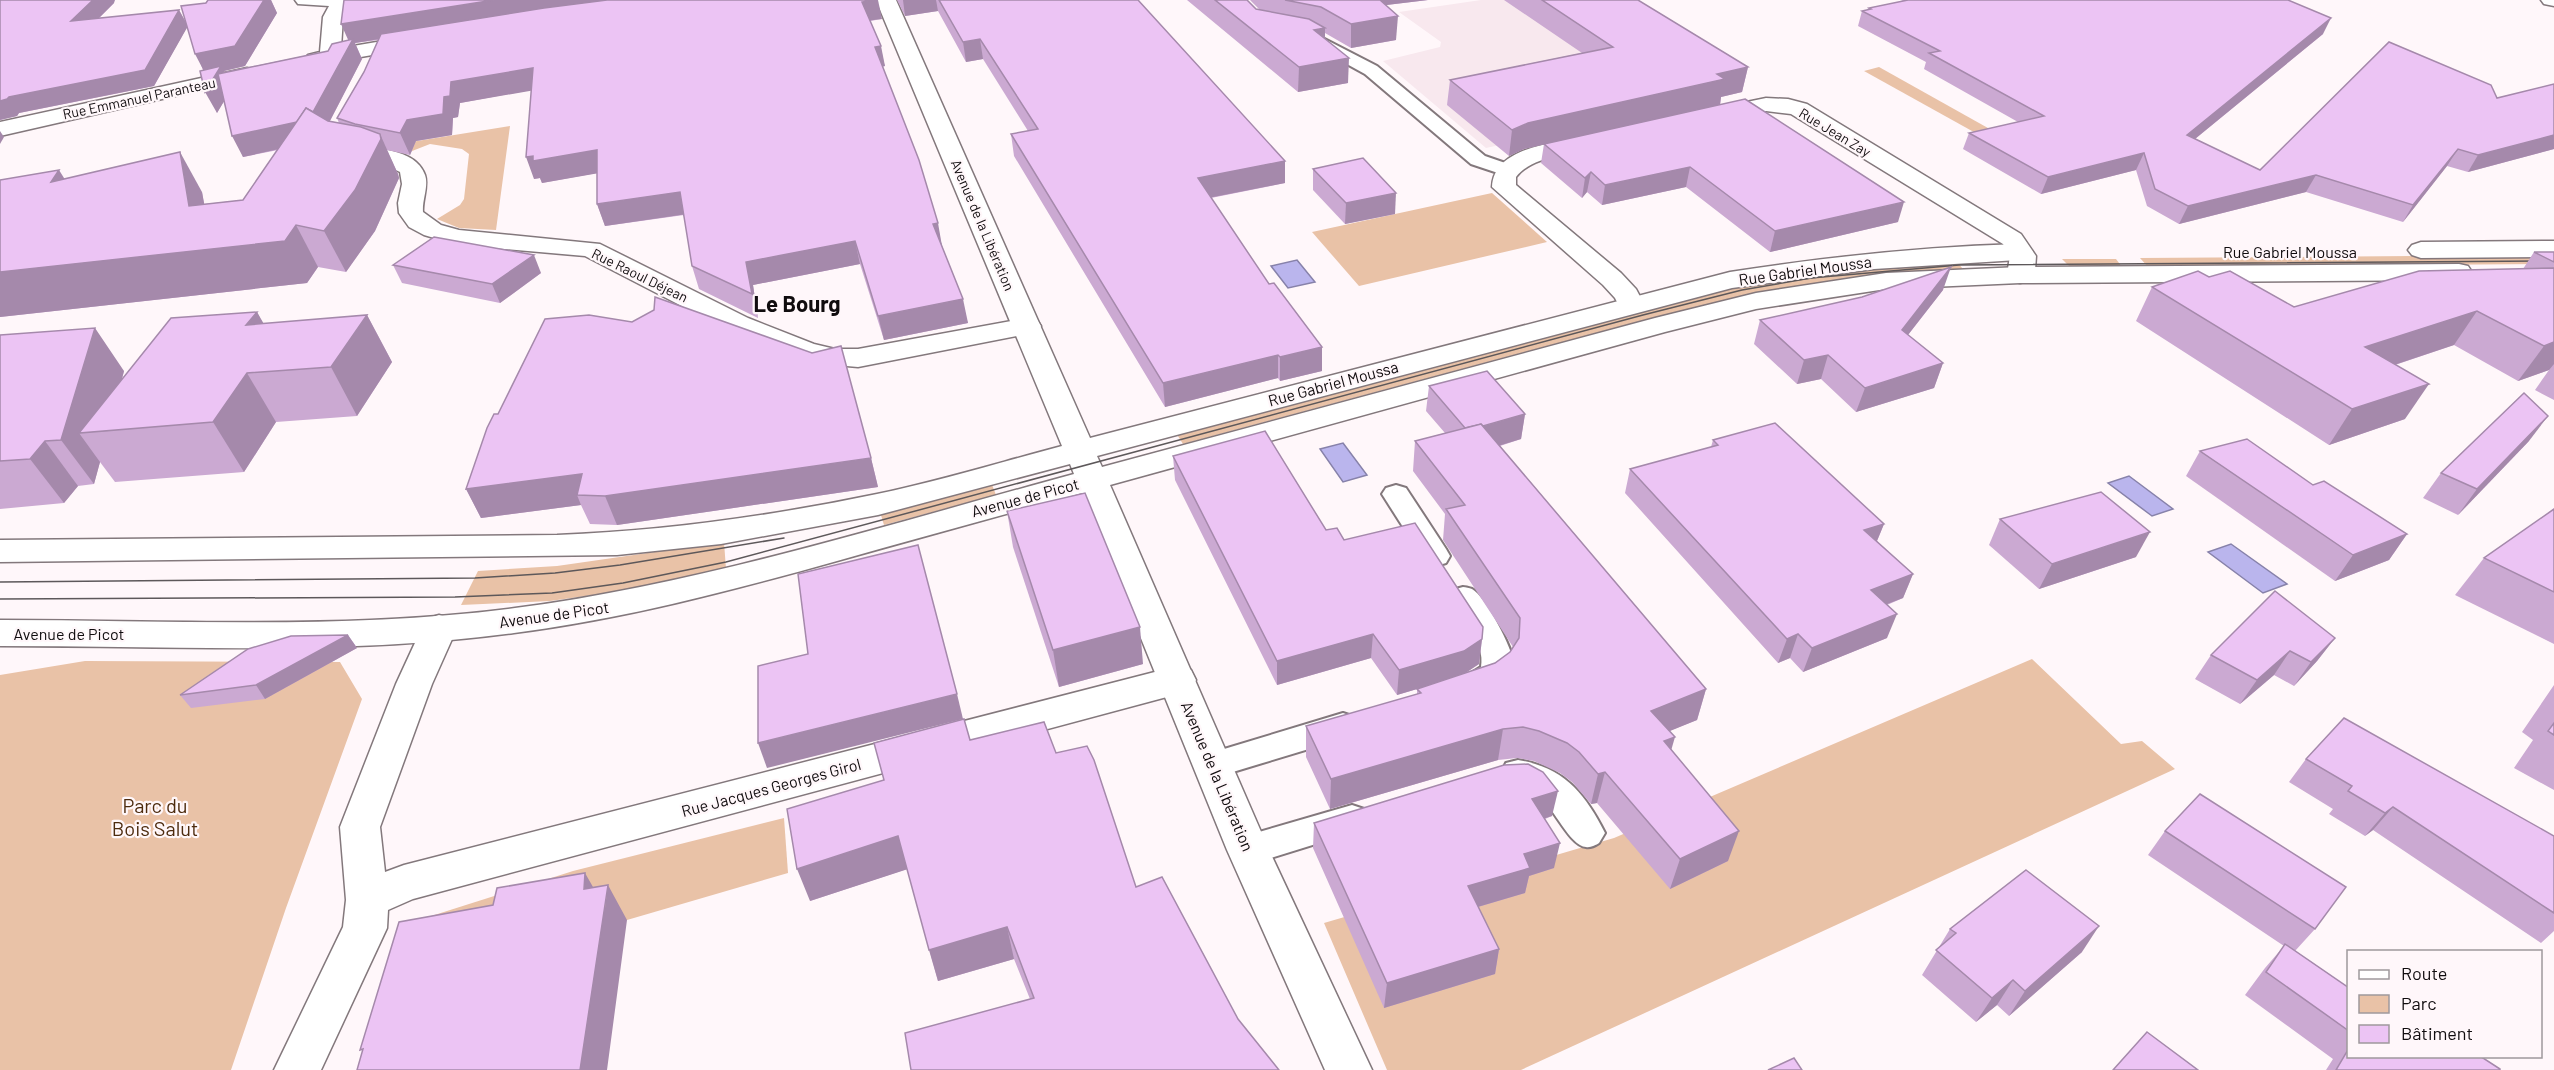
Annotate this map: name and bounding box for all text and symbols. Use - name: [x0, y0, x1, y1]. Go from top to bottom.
- street label: Rue Emmanuel Paranteau: [61, 73, 217, 123]
- street label: Rue Jean Zay: [1796, 104, 1874, 160]
- street label: Avenue de la Libération: [948, 157, 1018, 293]
- street label: Rue Gabriel Moussa: [2223, 242, 2357, 261]
- street label: Rue Raoul Déjean: [589, 244, 691, 306]
- street label: Rue Gabriel Moussa: [1737, 251, 1873, 289]
- district label: Le Bourg: [753, 290, 841, 316]
- street label: Rue Gabriel Moussa: [1266, 356, 1400, 410]
- street label: Avenue de Picot: [969, 473, 1081, 521]
- street label: Avenue de Picot: [498, 597, 610, 631]
- street label: Avenue de Picot: [14, 624, 124, 643]
- street label: Avenue de la Libération: [1178, 698, 1258, 854]
- street label: Rue Jacques Georges Girol: [679, 754, 863, 820]
- park label: Parc du Bois Salut: [112, 793, 198, 840]
- legend: [2347, 950, 2542, 1058]
- text: Route: [2401, 962, 2447, 984]
- text: Parc: [2401, 992, 2437, 1014]
- text: Bâtiment: [2401, 1022, 2473, 1044]

